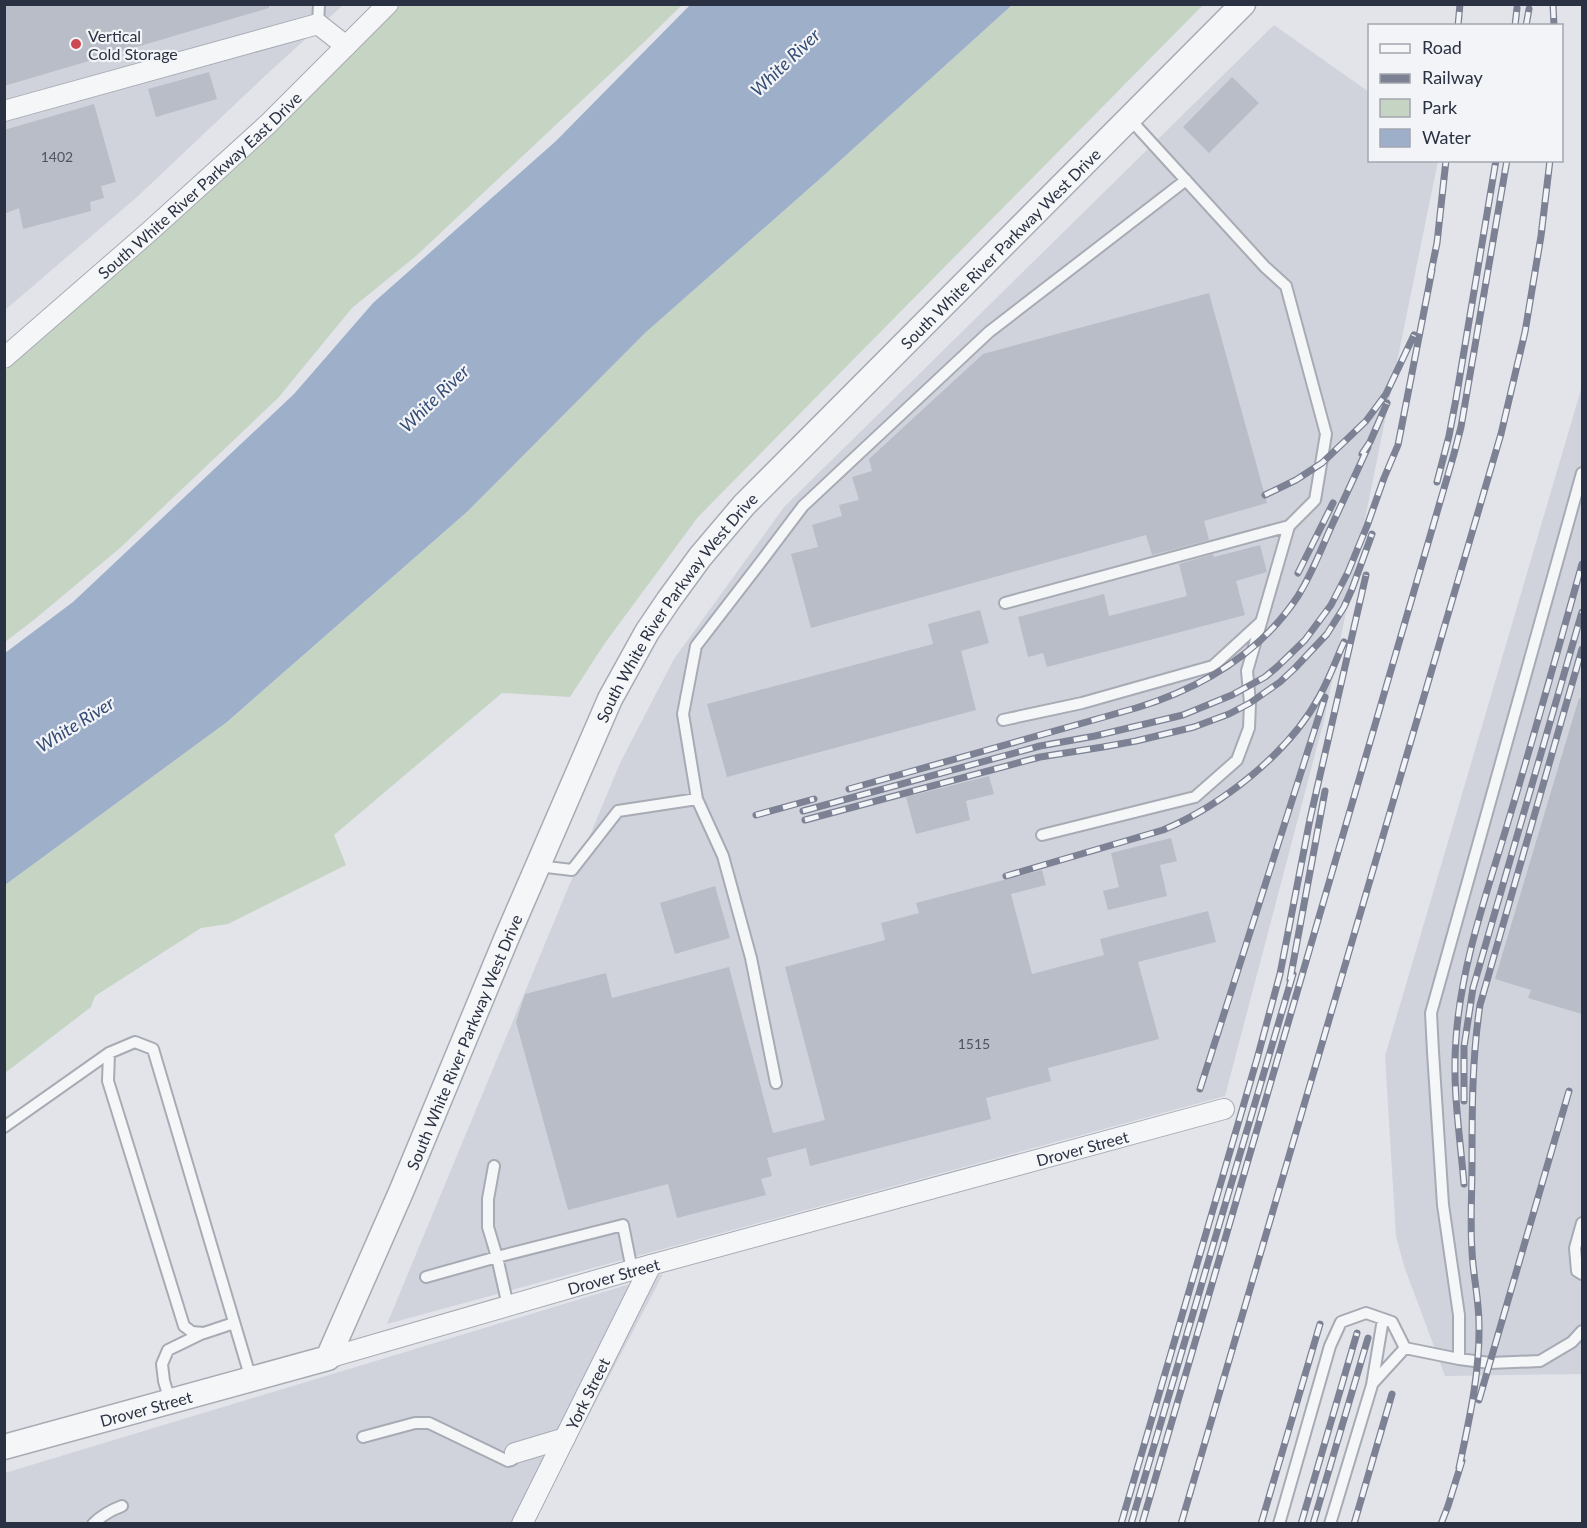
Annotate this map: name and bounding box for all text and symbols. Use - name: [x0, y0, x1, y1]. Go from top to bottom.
- water label: White River: [746, 23, 825, 100]
- legend: [1368, 24, 1563, 162]
- place label: Vertical Cold Storage: [88, 26, 178, 63]
- text: Road: [1422, 36, 1462, 58]
- marker: Vertical Cold Storage: [69, 37, 83, 51]
- text: Railway: [1422, 66, 1483, 88]
- street label: South White River Parkway East Drive: [94, 87, 305, 282]
- text: Park: [1422, 96, 1458, 118]
- text: Water: [1422, 126, 1471, 148]
- street label: South White River Parkway West Drive: [896, 144, 1104, 352]
- house number: 1402: [41, 148, 73, 165]
- water label: White River: [395, 359, 474, 436]
- street label: South White River Parkway West Drive: [592, 488, 761, 725]
- water label: White River: [32, 691, 119, 757]
- street label: South White River Parkway West Drive: [402, 911, 525, 1172]
- house number: 1515: [958, 1035, 990, 1052]
- street label: Drover Street: [1034, 1126, 1131, 1169]
- street label: Drover Street: [565, 1253, 662, 1298]
- street label: York Street: [561, 1354, 613, 1432]
- street label: Drover Street: [98, 1386, 194, 1430]

